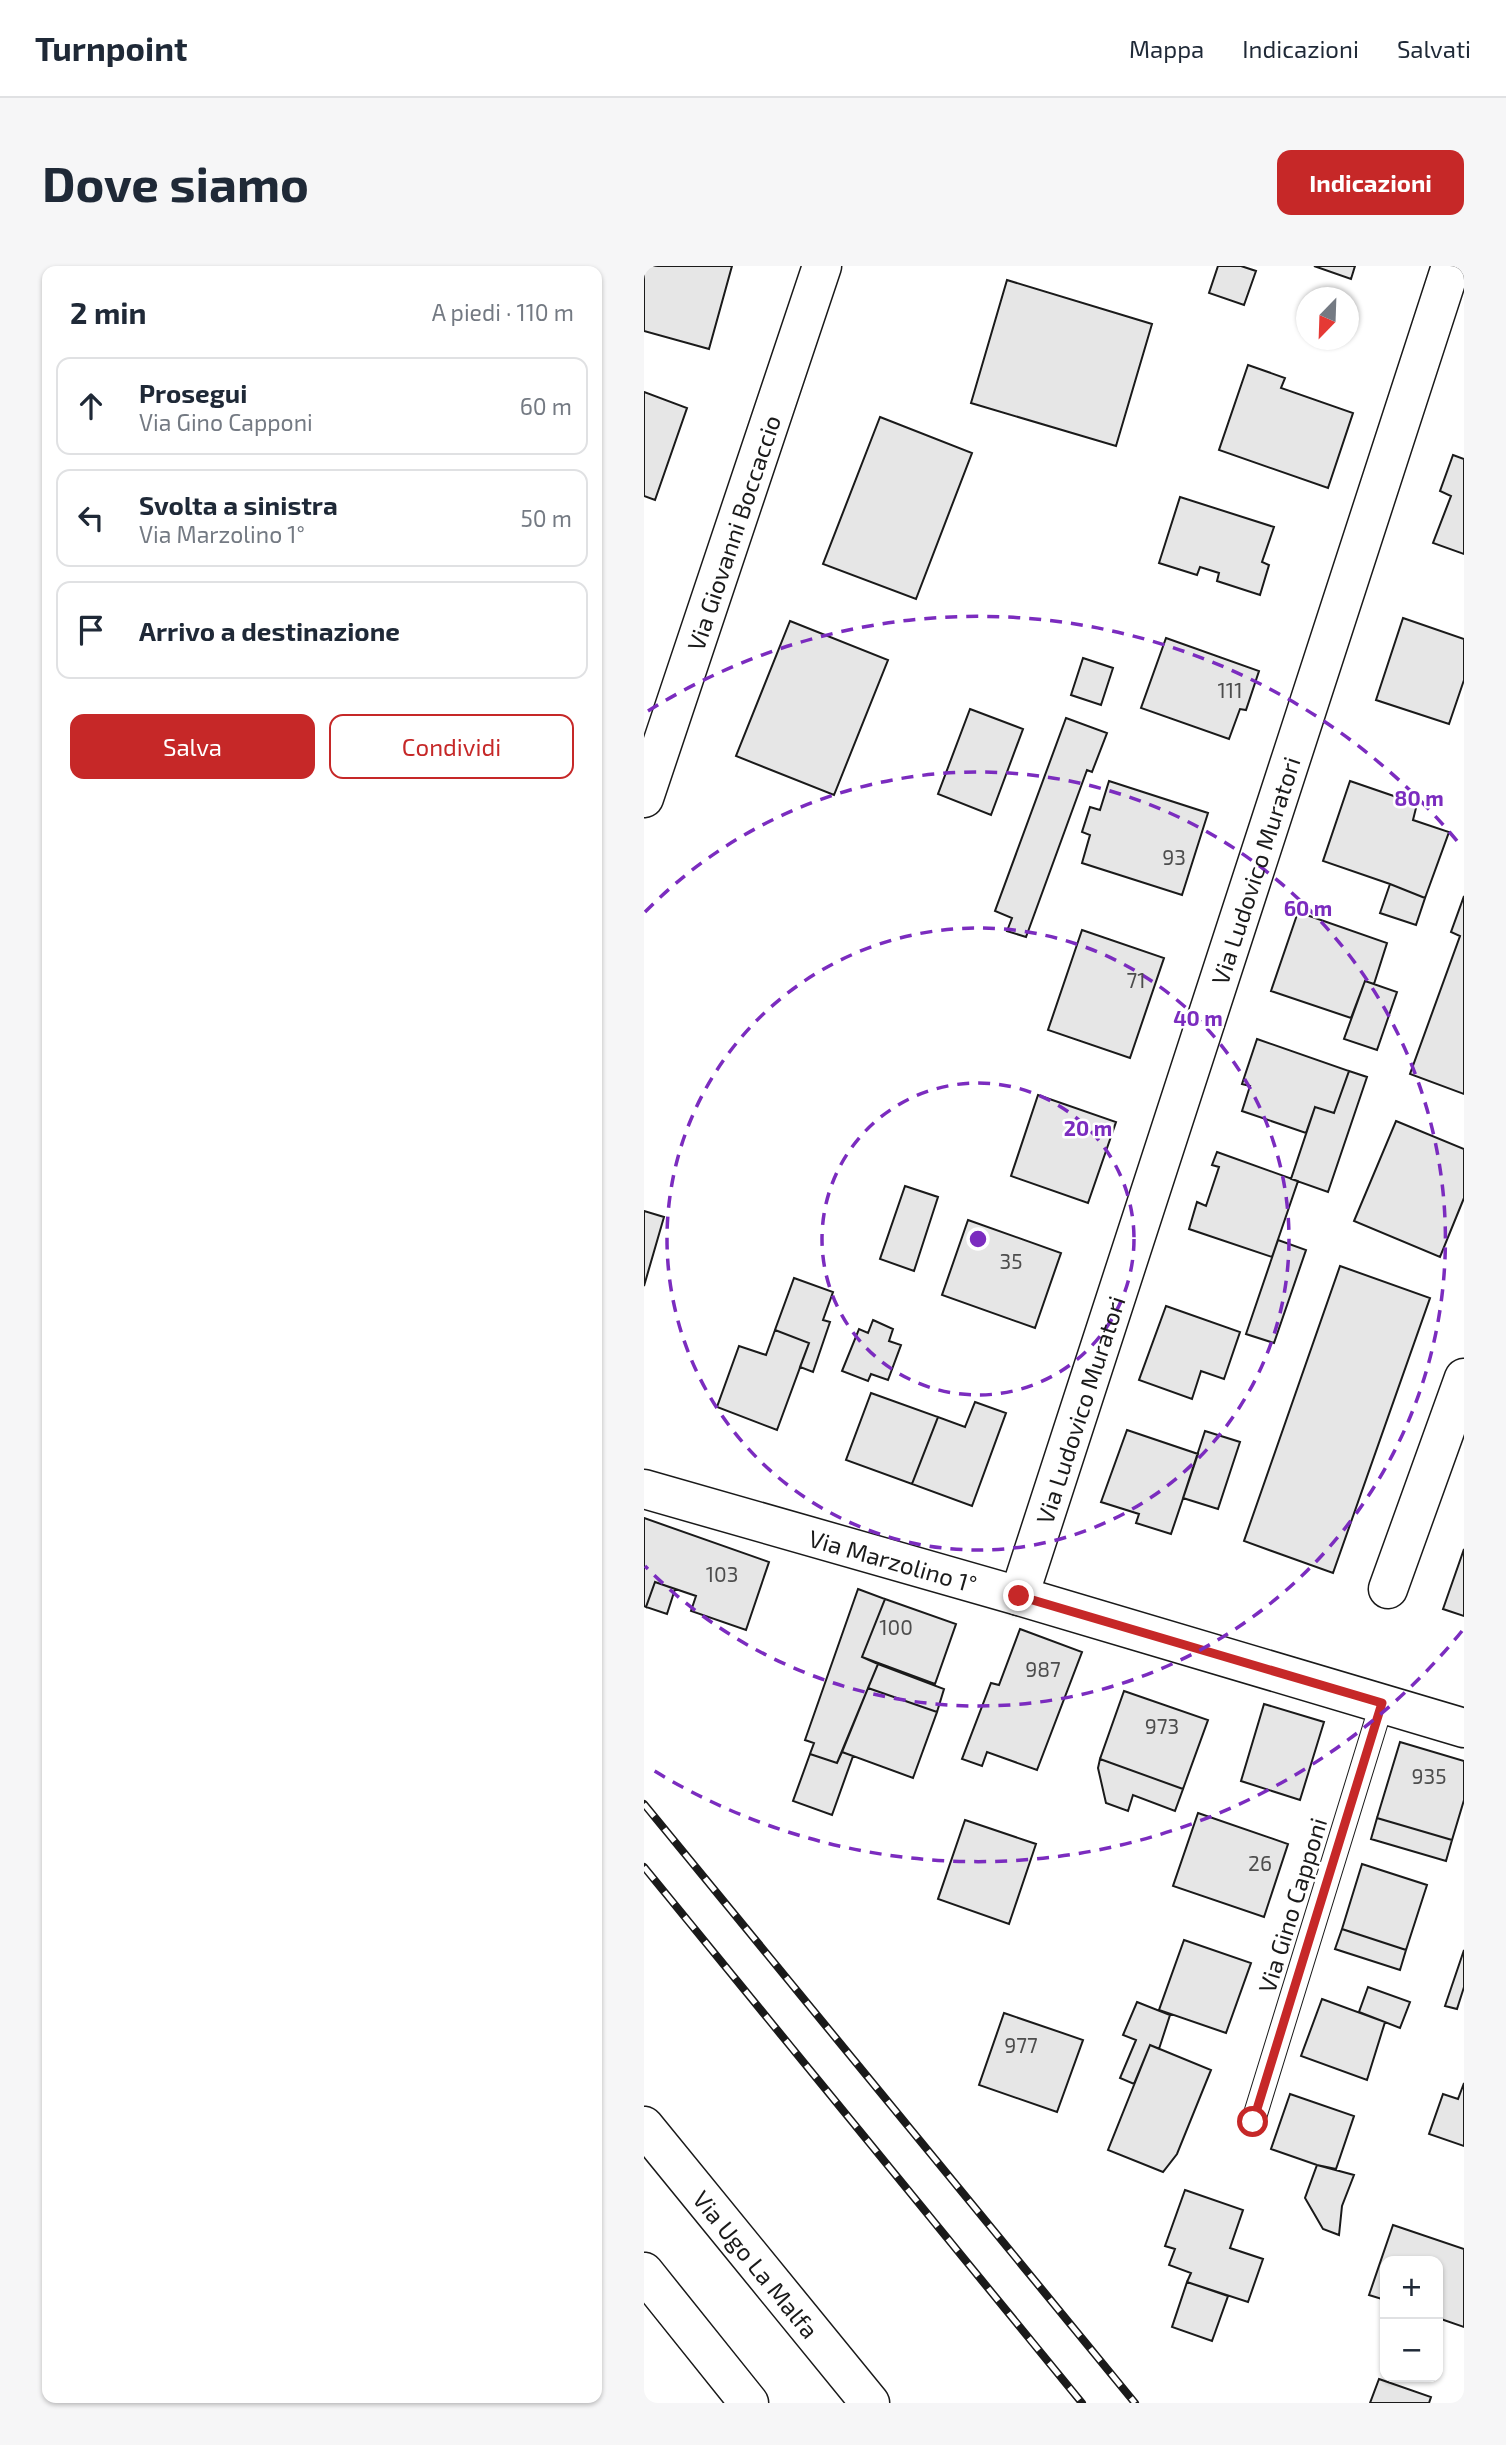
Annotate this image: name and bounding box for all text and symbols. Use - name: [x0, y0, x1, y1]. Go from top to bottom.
- text: Turnpoint: [35, 28, 188, 68]
- text: Mappa: [1129, 34, 1204, 63]
- text: Indicazioni: [1242, 34, 1359, 63]
- text: Salvati: [1397, 34, 1471, 63]
- button: Indicazioni: [1277, 150, 1464, 215]
- text: Dove siamo: [42, 153, 309, 212]
- north arrow: [1296, 287, 1359, 350]
- text: 2 min: [70, 294, 147, 330]
- text: A piedi · 110 m: [432, 298, 574, 326]
- text: Prosegui: [139, 377, 247, 408]
- icon: ahead: [72, 387, 110, 425]
- text: 60 m: [520, 392, 572, 420]
- text: Via Gino Capponi: [139, 408, 313, 436]
- street label: Via Giovanni Boccaccio: [680, 411, 786, 654]
- text: Svolta a sinistra: [139, 489, 338, 520]
- icon: left: [72, 499, 110, 537]
- text: 50 m: [521, 504, 572, 532]
- text: Via Marzolino 1°: [139, 520, 305, 548]
- icon: arrive: [72, 611, 110, 649]
- text: Arrivo a destinazione: [139, 615, 400, 646]
- house number: 111: [1217, 677, 1243, 702]
- button: Salva: [70, 714, 315, 779]
- button: Condividi: [329, 714, 574, 779]
- street label: Via Ludovico Muratori: [1204, 753, 1305, 988]
- text: 80 m: [1394, 785, 1444, 810]
- house number: 93: [1162, 844, 1186, 869]
- text: 60 m: [1284, 895, 1332, 920]
- house number: 71: [1126, 967, 1146, 992]
- text: 40 m: [1173, 1005, 1223, 1030]
- text: 20 m: [1064, 1115, 1112, 1140]
- centre of rings: [966, 1227, 990, 1251]
- house number: 35: [1000, 1248, 1022, 1273]
- street label: Via Ludovico Muratori: [1029, 1292, 1130, 1527]
- street label: Via Marzolino 1°: [806, 1522, 980, 1598]
- house number: 103: [706, 1561, 738, 1586]
- route end: [1003, 1580, 1034, 1611]
- house number: 100: [879, 1614, 913, 1639]
- house number: 987: [1025, 1656, 1061, 1681]
- house number: 973: [1145, 1713, 1179, 1738]
- house number: 935: [1412, 1763, 1446, 1788]
- street label: Via Gino Capponi: [1252, 1814, 1332, 1996]
- house number: 26: [1248, 1850, 1272, 1875]
- house number: 977: [1004, 2032, 1038, 2057]
- route start: [1237, 2106, 1268, 2137]
- street label: Via Ugo La Malfa: [688, 2184, 825, 2344]
- map controls: [1380, 2256, 1443, 2382]
- button: +: [1380, 2256, 1443, 2319]
- button: −: [1380, 2319, 1443, 2382]

